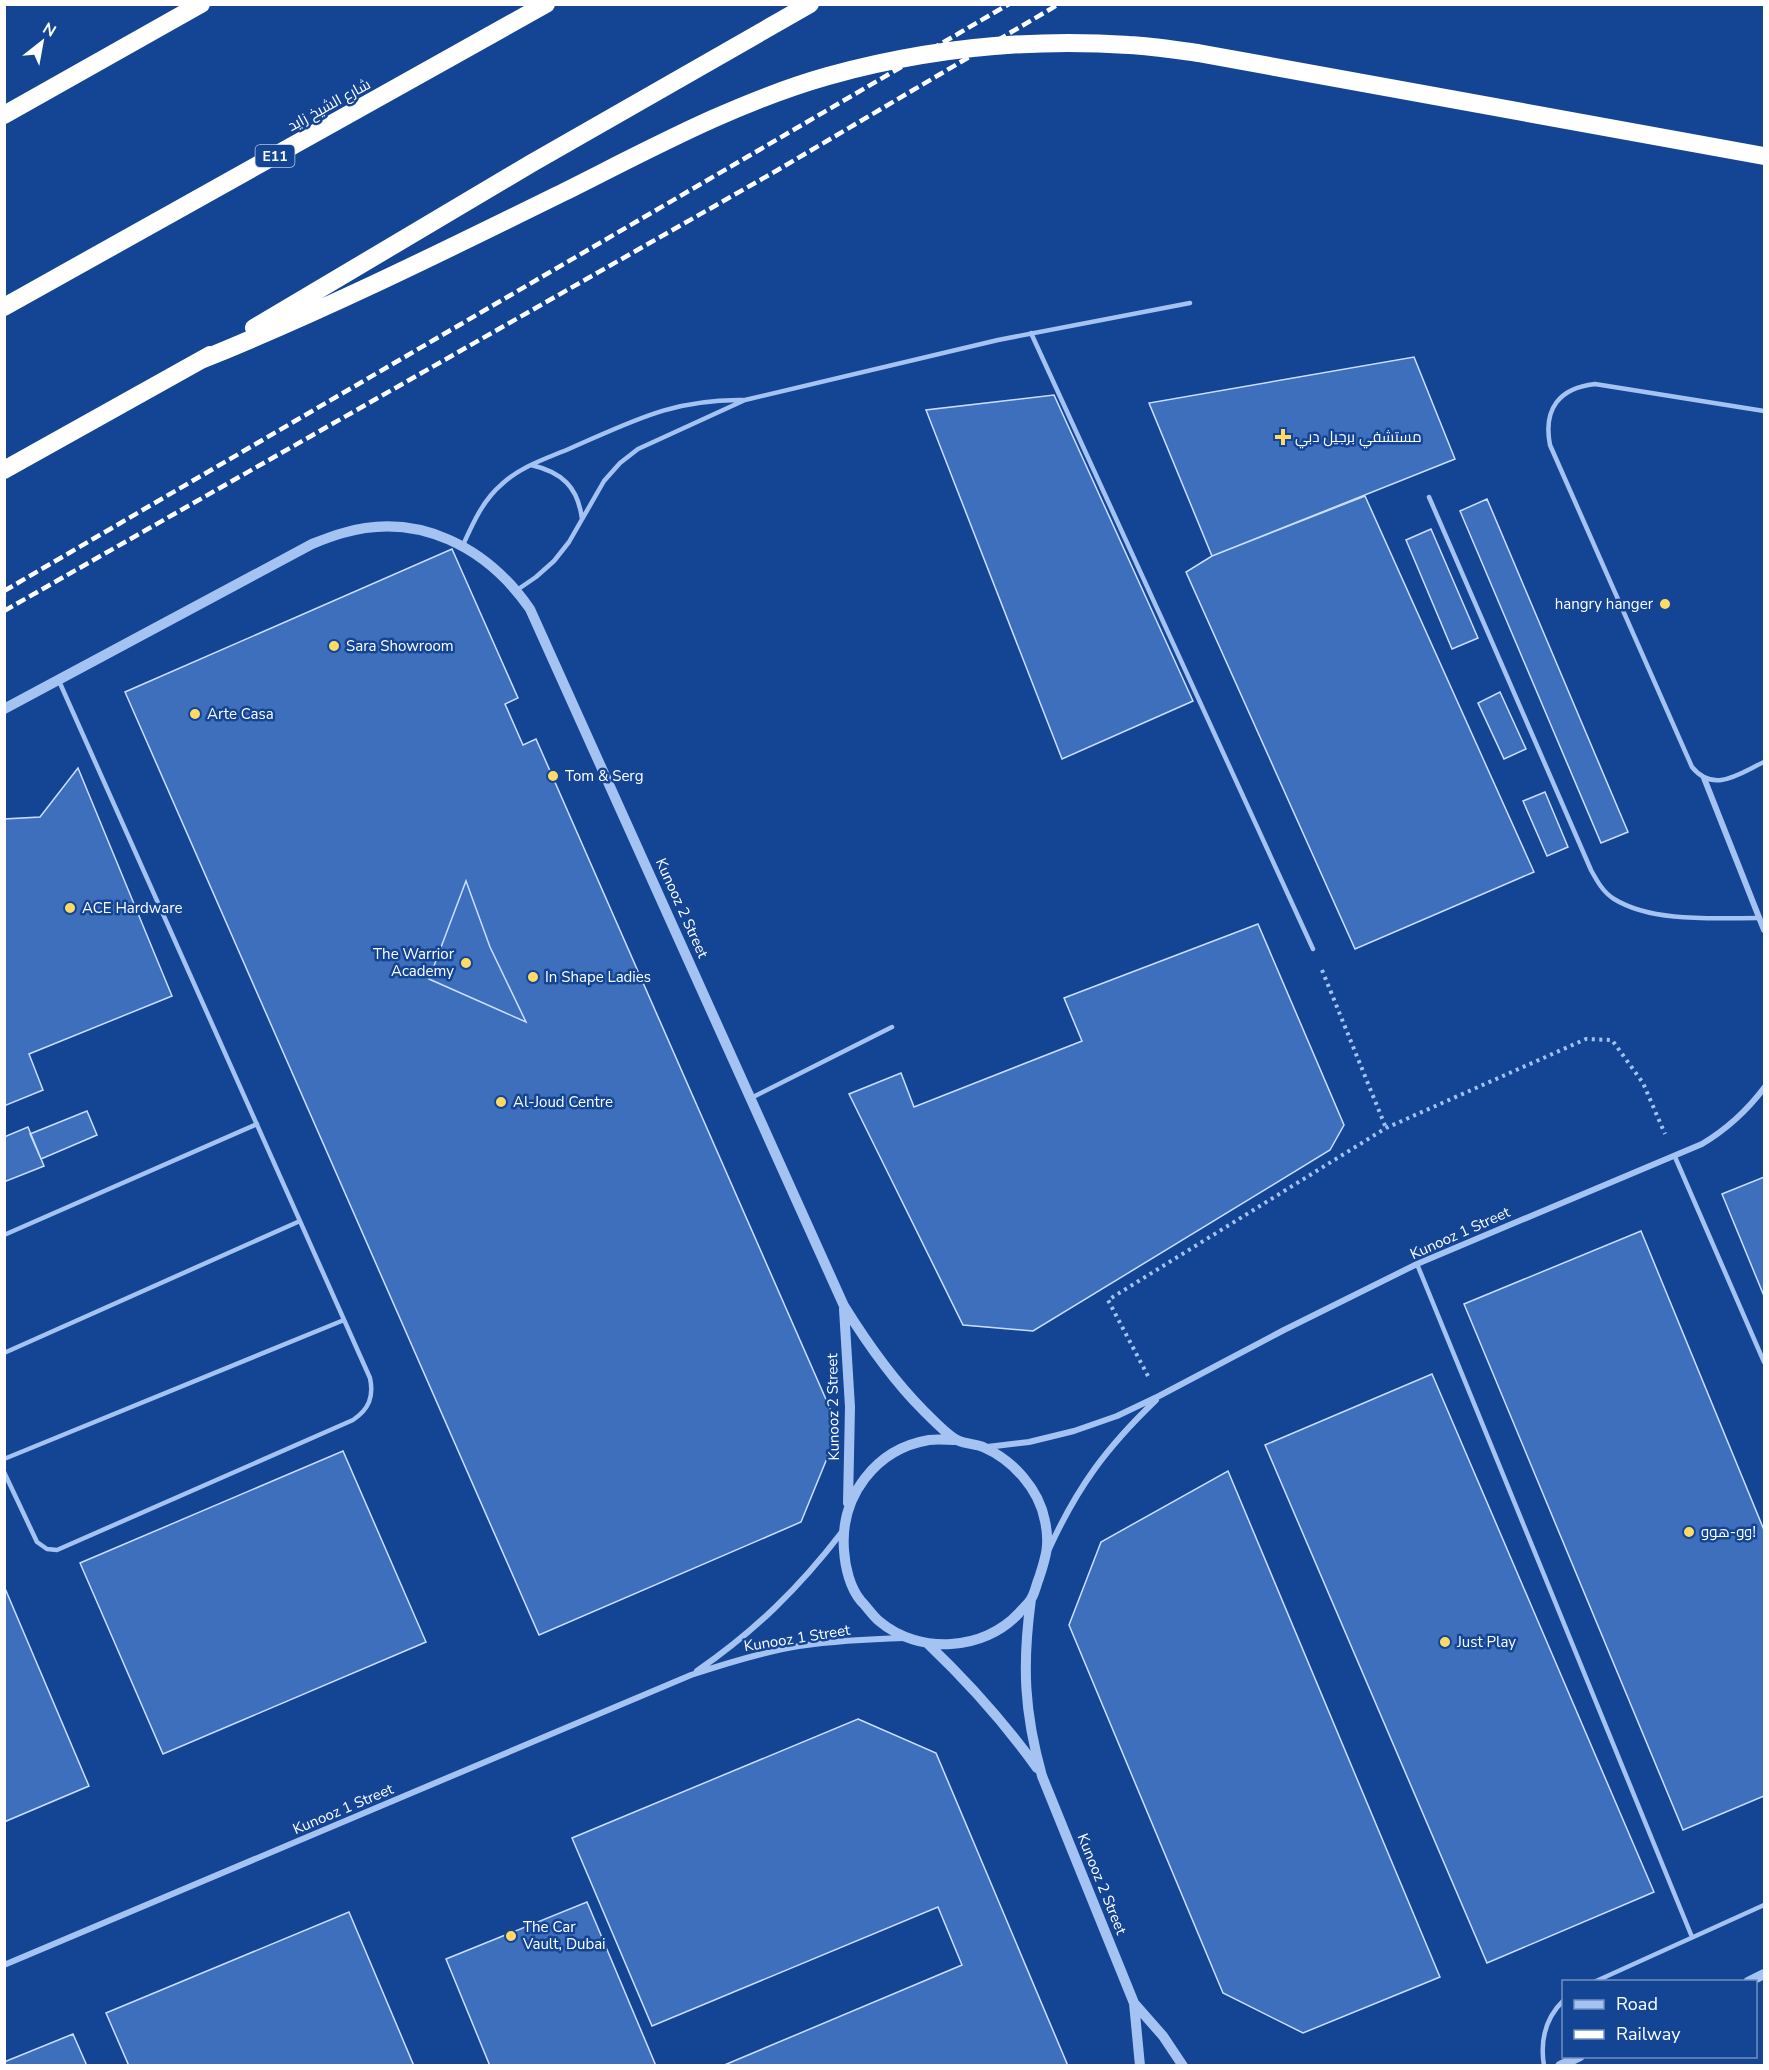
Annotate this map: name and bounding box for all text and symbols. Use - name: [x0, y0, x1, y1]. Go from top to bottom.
- north arrow: [12, 12, 72, 72]
- text: N: [38, 17, 60, 43]
- street label: شارع الشيخ زايد: [284, 74, 374, 137]
- road number: E11: [256, 145, 294, 167]
- place label: مستشفي برجيل دبي: [1295, 427, 1422, 449]
- marker: مستشفي برجيل دبي: [1276, 430, 1290, 444]
- place label: hangry hanger: [1555, 594, 1654, 614]
- marker: hangry hanger: [1658, 597, 1672, 611]
- place label: Sara Showroom: [346, 636, 454, 656]
- marker: Sara Showroom: [327, 639, 341, 653]
- place label: Arte Casa: [207, 704, 274, 724]
- marker: Arte Casa: [188, 707, 202, 721]
- place label: Tom & Serg: [565, 766, 643, 786]
- marker: Tom & Serg: [546, 769, 560, 783]
- street label: Kunooz 2 Street: [651, 855, 713, 962]
- place label: ACE Hardware: [82, 898, 183, 918]
- marker: ACE Hardware: [63, 901, 77, 915]
- place label: The Warrior Academy: [373, 944, 455, 981]
- marker: The Warrior Academy: [459, 956, 473, 970]
- place label: In Shape Ladies: [545, 967, 651, 987]
- marker: In Shape Ladies: [526, 970, 540, 984]
- place label: Al-Joud Centre: [513, 1092, 613, 1112]
- marker: Al-Joud Centre: [494, 1095, 508, 1109]
- street label: Kunooz 1 Street: [1407, 1202, 1514, 1264]
- street label: Kunooz 2 Street: [822, 1352, 844, 1461]
- place label: وو-هوو!: [1701, 1522, 1756, 1542]
- marker: وو-هوو!: [1682, 1525, 1696, 1539]
- street label: Kunooz 1 Street: [742, 1620, 852, 1656]
- place label: Just Play: [1456, 1632, 1516, 1652]
- marker: Just Play: [1438, 1635, 1452, 1649]
- street label: Kunooz 1 Street: [290, 1779, 397, 1839]
- street label: Kunooz 2 Street: [1073, 1830, 1132, 1938]
- place label: The Car Vault, Dubai: [522, 1917, 606, 1954]
- marker: The Car Vault, Dubai: [504, 1929, 518, 1943]
- legend: [1562, 1980, 1757, 2058]
- text: Road: [1616, 1992, 1658, 2016]
- text: Railway: [1616, 2022, 1681, 2046]

